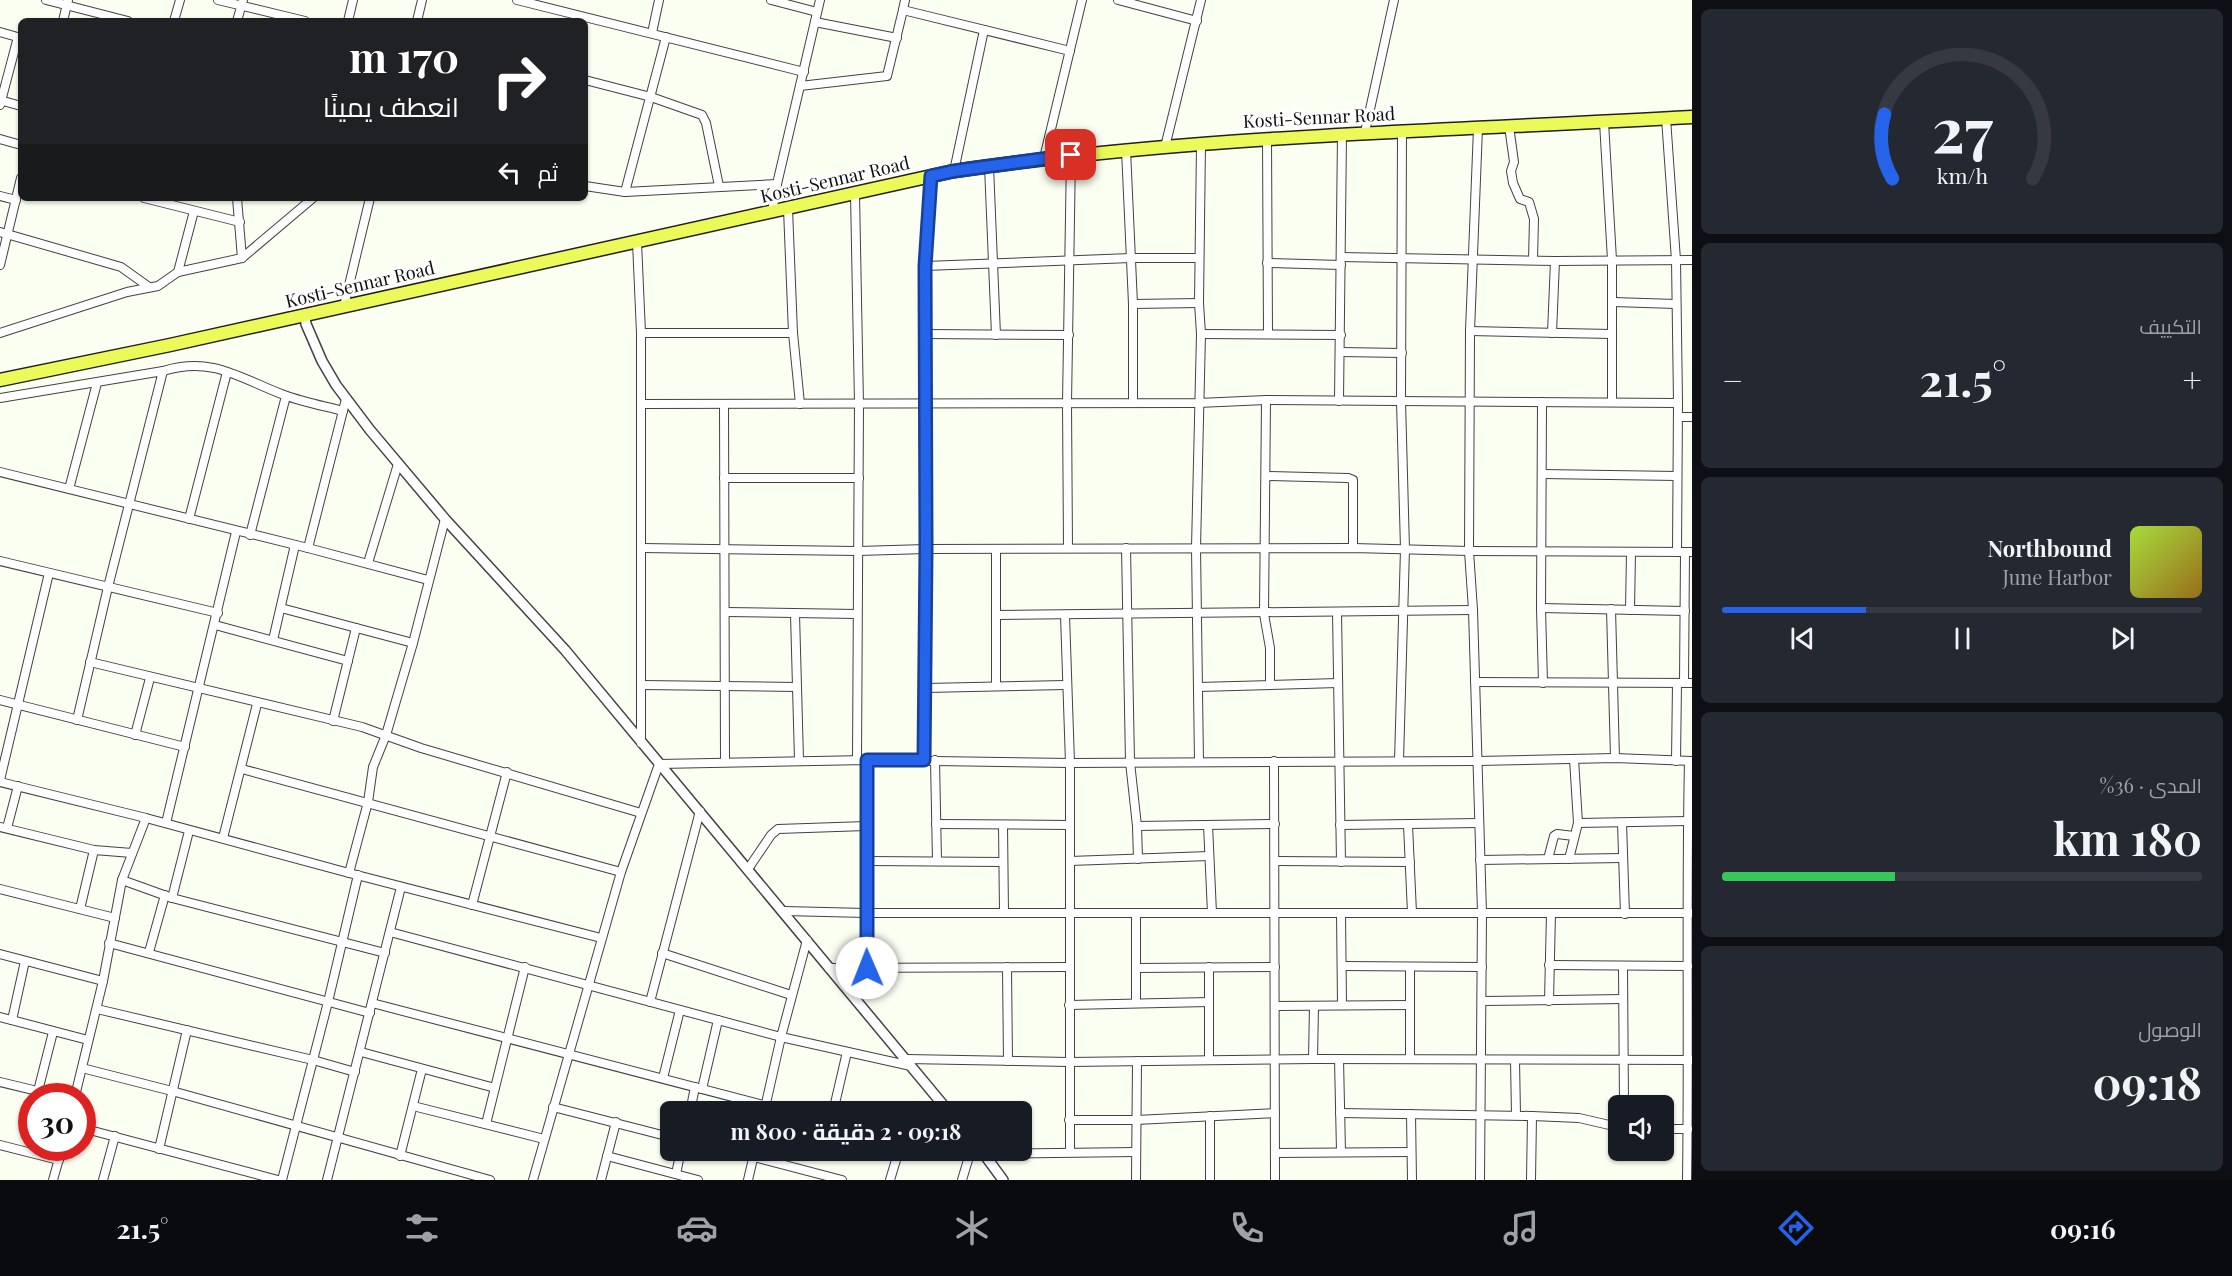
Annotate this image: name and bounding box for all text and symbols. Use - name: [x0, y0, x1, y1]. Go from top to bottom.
- text: 170 m: [349, 28, 459, 84]
- icon: right: [480, 42, 558, 120]
- text: 27: [1931, 85, 1993, 169]
- text: انعطف يمينًا: [323, 88, 459, 124]
- street label: Kosti-Sennar Road: [1242, 101, 1396, 133]
- pin: [1045, 129, 1096, 180]
- icon: arrive: [1054, 138, 1087, 171]
- street label: Kosti-Sennar Road: [758, 150, 912, 208]
- icon: left: [493, 156, 526, 189]
- text: ثم: [538, 157, 558, 187]
- text: km/h: [1936, 161, 1988, 189]
- street label: Kosti-Sennar Road: [283, 255, 437, 313]
- text: التكييف: [2139, 312, 2202, 339]
- text: 21.5°: [1920, 348, 2006, 408]
- text: −: [1722, 357, 1743, 401]
- text: +: [2183, 357, 2202, 401]
- text: Northbound: [1987, 533, 2112, 563]
- text: June Harbor: [2002, 563, 2112, 590]
- icon: previous: [1786, 622, 1819, 655]
- icon: pause: [1946, 622, 1979, 655]
- icon: next: [2106, 622, 2139, 655]
- text: المدى · 36%: [2100, 771, 2202, 798]
- text: 180 km: [2053, 807, 2202, 867]
- position arrow: [835, 936, 899, 1000]
- text: الوصول: [2138, 1015, 2202, 1042]
- text: 09:18: [2093, 1051, 2202, 1111]
- speed limit sign: 30: [18, 1083, 96, 1161]
- map controls: [1608, 1095, 1674, 1161]
- button: sound: [1608, 1095, 1674, 1161]
- text: 09:18 · 2 دقيقة · 800 m: [731, 1116, 961, 1146]
- icon: filters: [401, 1207, 443, 1249]
- icon: car: [676, 1207, 718, 1249]
- icon: climate: [951, 1207, 993, 1249]
- icon: phone: [1226, 1207, 1268, 1249]
- icon: music: [1500, 1207, 1542, 1249]
- icon: directions: [1775, 1207, 1817, 1249]
- text: 21.5°: [116, 1210, 168, 1246]
- text: 09:16: [2050, 1210, 2116, 1246]

